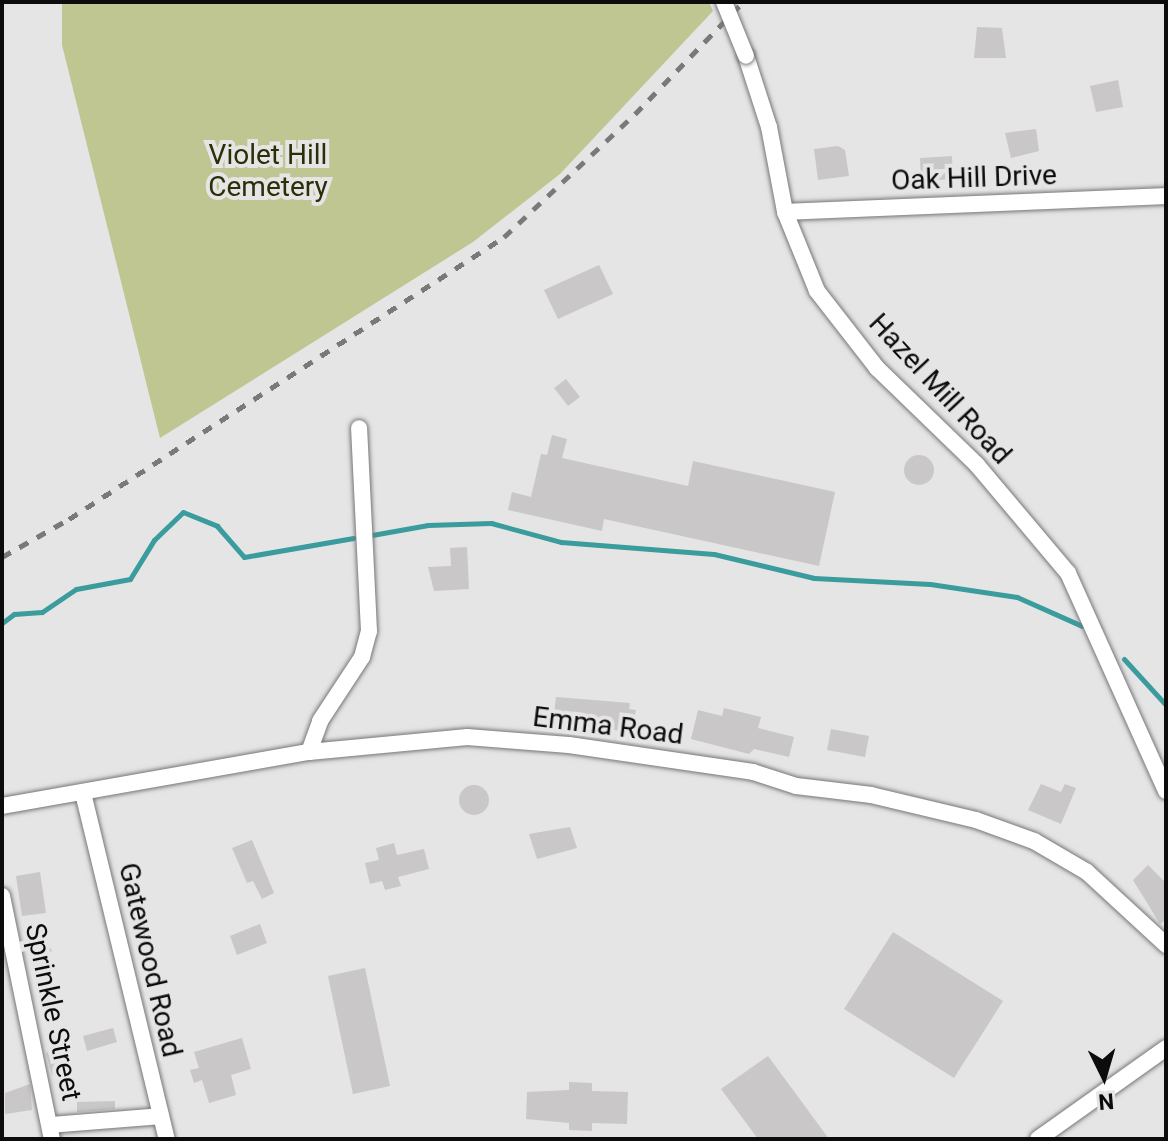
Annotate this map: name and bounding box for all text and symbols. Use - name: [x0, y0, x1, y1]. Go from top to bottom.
- park label: Violet Hill Cemetery: [208, 138, 328, 204]
- street label: Oak Hill Drive: [891, 158, 1057, 198]
- street label: Hazel Mill Road: [862, 307, 1018, 471]
- street label: Emma Road: [531, 700, 685, 752]
- street label: Gatewood Road: [111, 860, 189, 1060]
- street label: Sprinkle Street: [18, 920, 88, 1104]
- north arrow: [1064, 1037, 1144, 1117]
- text: N: [1097, 1088, 1115, 1115]

